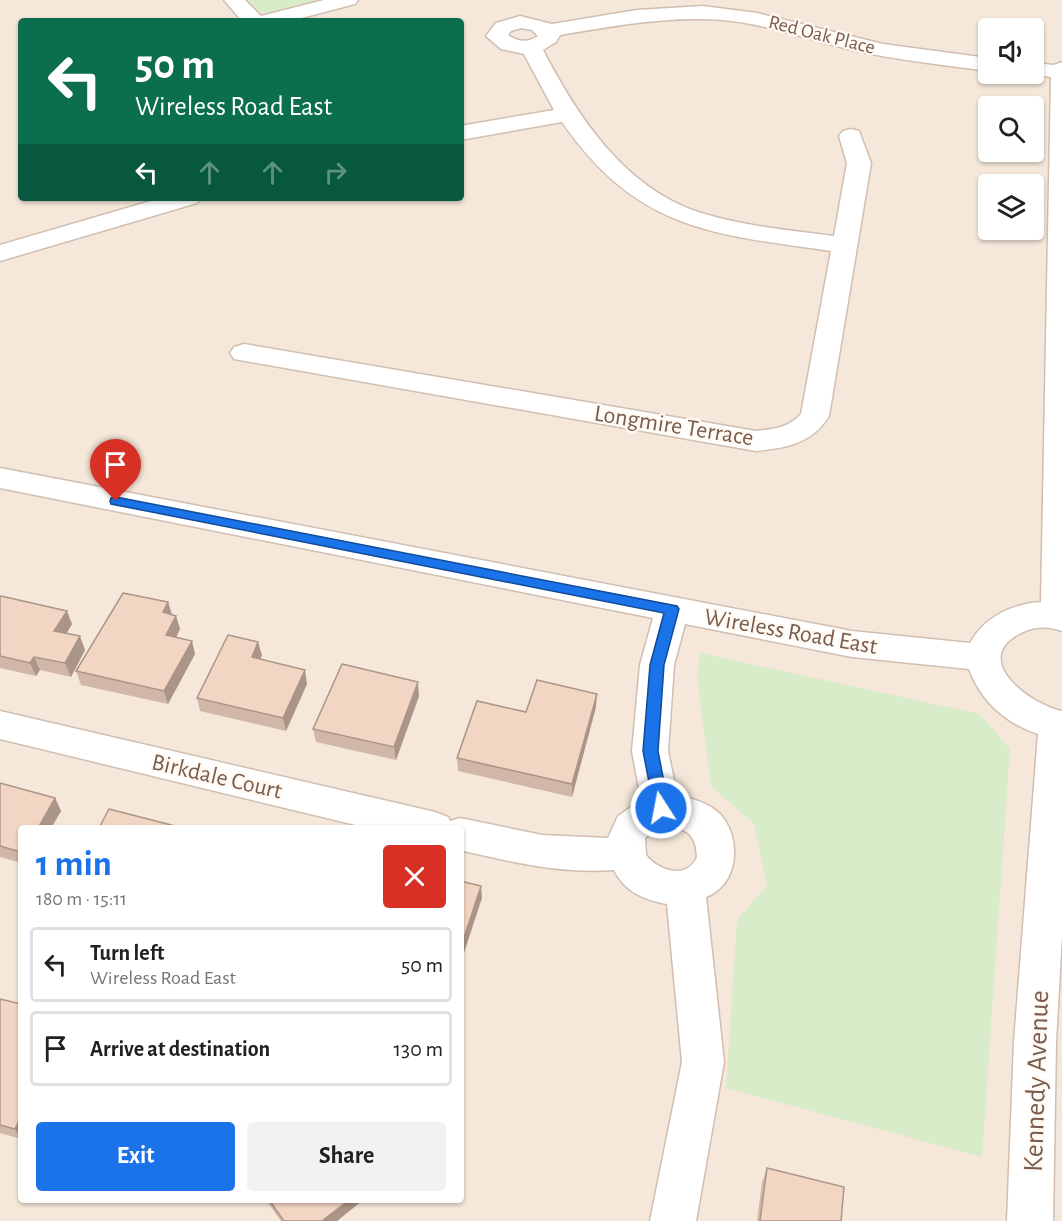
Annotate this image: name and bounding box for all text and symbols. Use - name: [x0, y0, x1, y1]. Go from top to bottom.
- street label: Red Oak Place: [766, 12, 877, 58]
- map controls: [978, 18, 1044, 240]
- button: sound: [978, 18, 1044, 84]
- icon: left: [36, 42, 114, 120]
- text: 50 m: [135, 44, 215, 86]
- text: Wireless Road East: [135, 93, 332, 120]
- button: search: [978, 96, 1044, 162]
- icon: left: [130, 156, 163, 189]
- icon: ahead: [193, 156, 226, 189]
- icon: ahead: [256, 156, 289, 189]
- icon: right: [319, 156, 352, 189]
- button: layers: [978, 174, 1044, 240]
- street label: Longmire Terrace: [593, 402, 755, 450]
- pin: [90, 439, 141, 501]
- icon: arrive: [99, 448, 132, 481]
- street label: Wireless Road East: [702, 605, 879, 659]
- street label: Birkdale Court: [149, 750, 284, 804]
- position arrow: [629, 776, 693, 840]
- button: close: [383, 845, 446, 908]
- text: 1 min: [36, 846, 112, 882]
- text: 180 m · 15:11: [36, 889, 127, 909]
- text: Turn left: [90, 942, 164, 964]
- icon: left: [39, 948, 72, 981]
- text: 50 m: [401, 954, 443, 976]
- text: Wireless Road East: [90, 968, 236, 988]
- street label: Kennedy Avenue: [1020, 990, 1054, 1172]
- icon: arrive: [39, 1032, 72, 1065]
- text: Arrive at destination: [90, 1038, 270, 1060]
- text: 130 m: [394, 1038, 443, 1060]
- button: Exit: [36, 1122, 235, 1191]
- button: Share: [247, 1122, 446, 1191]

